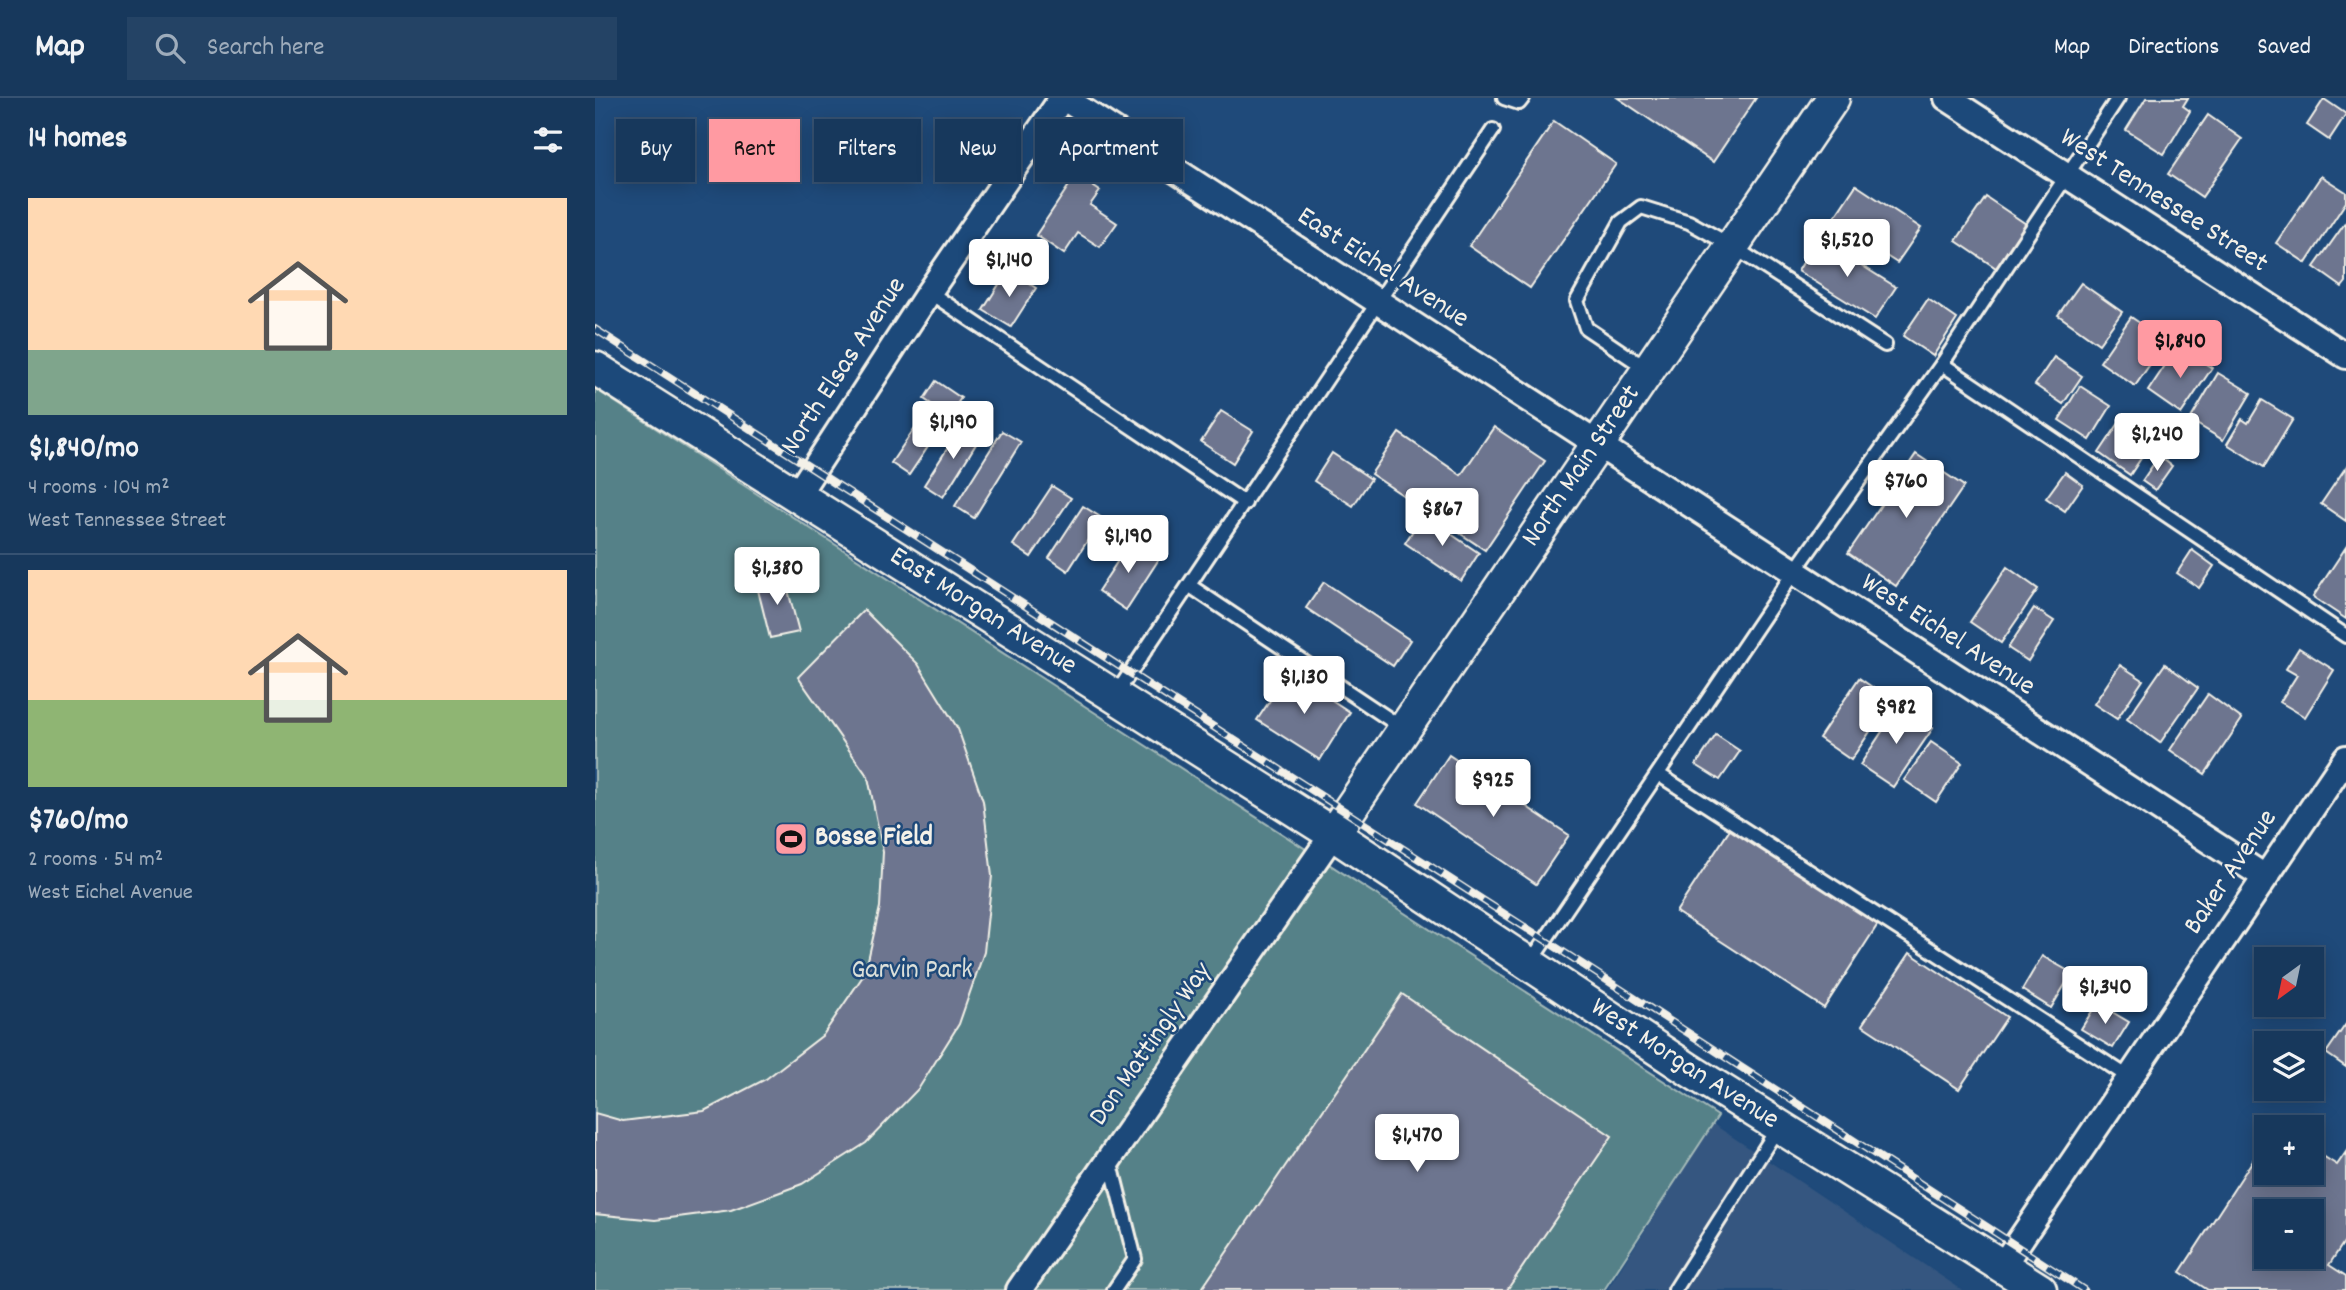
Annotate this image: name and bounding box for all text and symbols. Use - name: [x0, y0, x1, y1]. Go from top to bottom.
- search box: [127, 17, 617, 80]
- text: Map: [35, 25, 85, 72]
- icon: search: [151, 29, 189, 67]
- text: Search here: [207, 30, 325, 67]
- text: Map: [2054, 31, 2090, 65]
- text: Directions: [2128, 31, 2219, 65]
- text: Saved: [2257, 31, 2311, 65]
- text: 14 homes: [28, 119, 127, 162]
- chip: Buy: [616, 119, 695, 182]
- chip: Rent: [709, 119, 800, 182]
- chip: Filters: [814, 119, 921, 182]
- chip: New: [935, 119, 1021, 182]
- chip: Apartment: [1035, 119, 1183, 182]
- street label: West Tennessee Street: [2051, 120, 2275, 284]
- icon: filters: [529, 121, 567, 159]
- street label: East Eichel Avenue: [1288, 198, 1476, 340]
- pin: $1,520: [1790, 220, 1904, 279]
- text: $1,520: [1820, 225, 1874, 258]
- pin: $1,140: [952, 240, 1066, 299]
- icon: home: [235, 243, 361, 369]
- text: $1,140: [985, 245, 1033, 278]
- street label: North Elsas Avenue: [772, 270, 918, 464]
- pin: $1,840: [2123, 320, 2237, 380]
- text: $1,840: [2154, 326, 2206, 359]
- street label: North Main Street: [1513, 378, 1652, 556]
- pin: $1,190: [896, 402, 1010, 461]
- text: $1,190: [928, 407, 978, 440]
- pin: $1,240: [2100, 414, 2214, 473]
- text: $1,240: [2130, 419, 2184, 452]
- text: $1,840/mo: [28, 429, 139, 472]
- pin: $760: [1865, 460, 1947, 520]
- text: $760: [1884, 466, 1928, 499]
- text: 4 rooms · 104 m²: [28, 472, 170, 505]
- pin: $867: [1401, 489, 1483, 548]
- text: $867: [1422, 494, 1462, 527]
- text: West Tennessee Street: [28, 505, 226, 538]
- pin: $1,190: [1071, 516, 1185, 575]
- text: $1,190: [1103, 521, 1153, 554]
- street label: East Morgan Avenue: [881, 538, 1084, 687]
- pin: $1,380: [720, 547, 834, 607]
- text: $1,380: [750, 553, 804, 586]
- street label: West Eichel Avenue: [1852, 565, 2042, 707]
- icon: home: [235, 615, 361, 741]
- pin: $1,130: [1247, 656, 1361, 716]
- text: $1,130: [1280, 662, 1328, 695]
- pin: $982: [1855, 686, 1937, 746]
- text: $982: [1875, 692, 1917, 725]
- pin: $925: [1452, 760, 1534, 819]
- text: $925: [1472, 765, 1514, 798]
- text: $760/mo: [28, 801, 128, 844]
- street label: Baker Avenue: [2175, 802, 2289, 944]
- place label: Bosse Field: [815, 819, 933, 859]
- sports icon: Bosse Field: [772, 820, 810, 858]
- text: 2 rooms · 54 m²: [28, 844, 163, 877]
- text: West Eichel Avenue: [28, 877, 193, 910]
- north arrow: [2254, 947, 2324, 1017]
- map controls: [2254, 947, 2324, 1269]
- park label: Garvin Park: [851, 952, 973, 992]
- street label: Don Mattingly Way: [1081, 954, 1224, 1135]
- pin: $1,340: [2048, 967, 2162, 1026]
- text: $1,340: [2078, 972, 2132, 1005]
- street label: West Morgan Avenue: [1582, 989, 1786, 1141]
- button: layers: [2254, 1031, 2324, 1101]
- pin: $1,470: [1360, 1114, 1474, 1174]
- button: +: [2254, 1115, 2324, 1185]
- text: $1,470: [1391, 1120, 1443, 1153]
- button: −: [2254, 1199, 2324, 1269]

